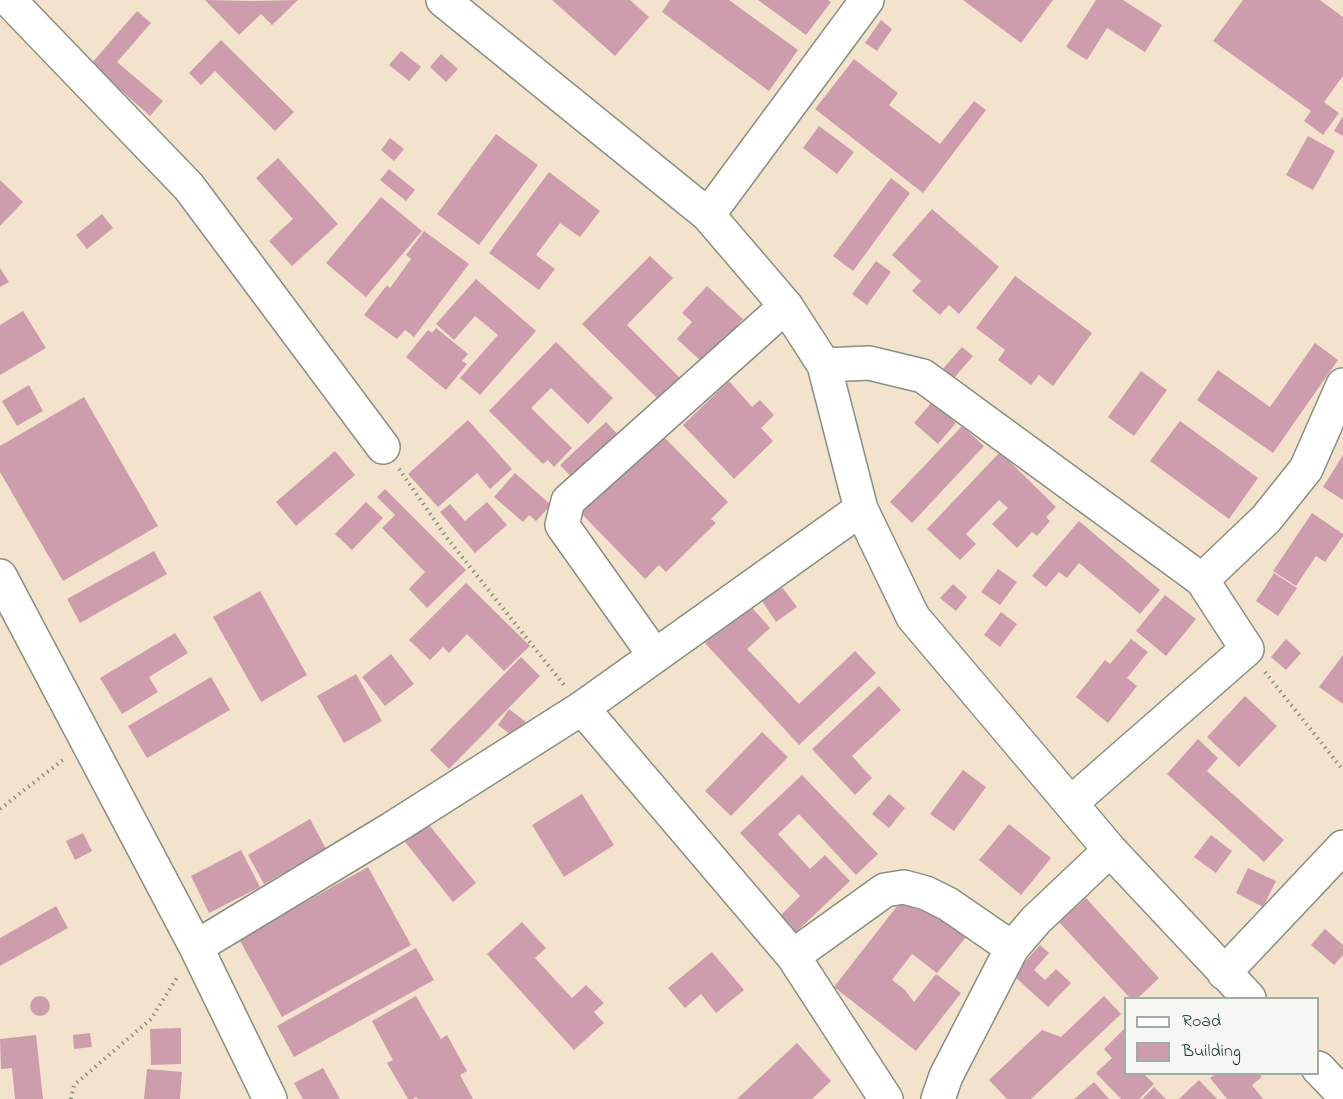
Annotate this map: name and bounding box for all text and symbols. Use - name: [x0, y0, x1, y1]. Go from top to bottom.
- legend: [1124, 997, 1319, 1075]
- text: Road: [1182, 1009, 1221, 1035]
- text: Building: [1182, 1039, 1241, 1065]

